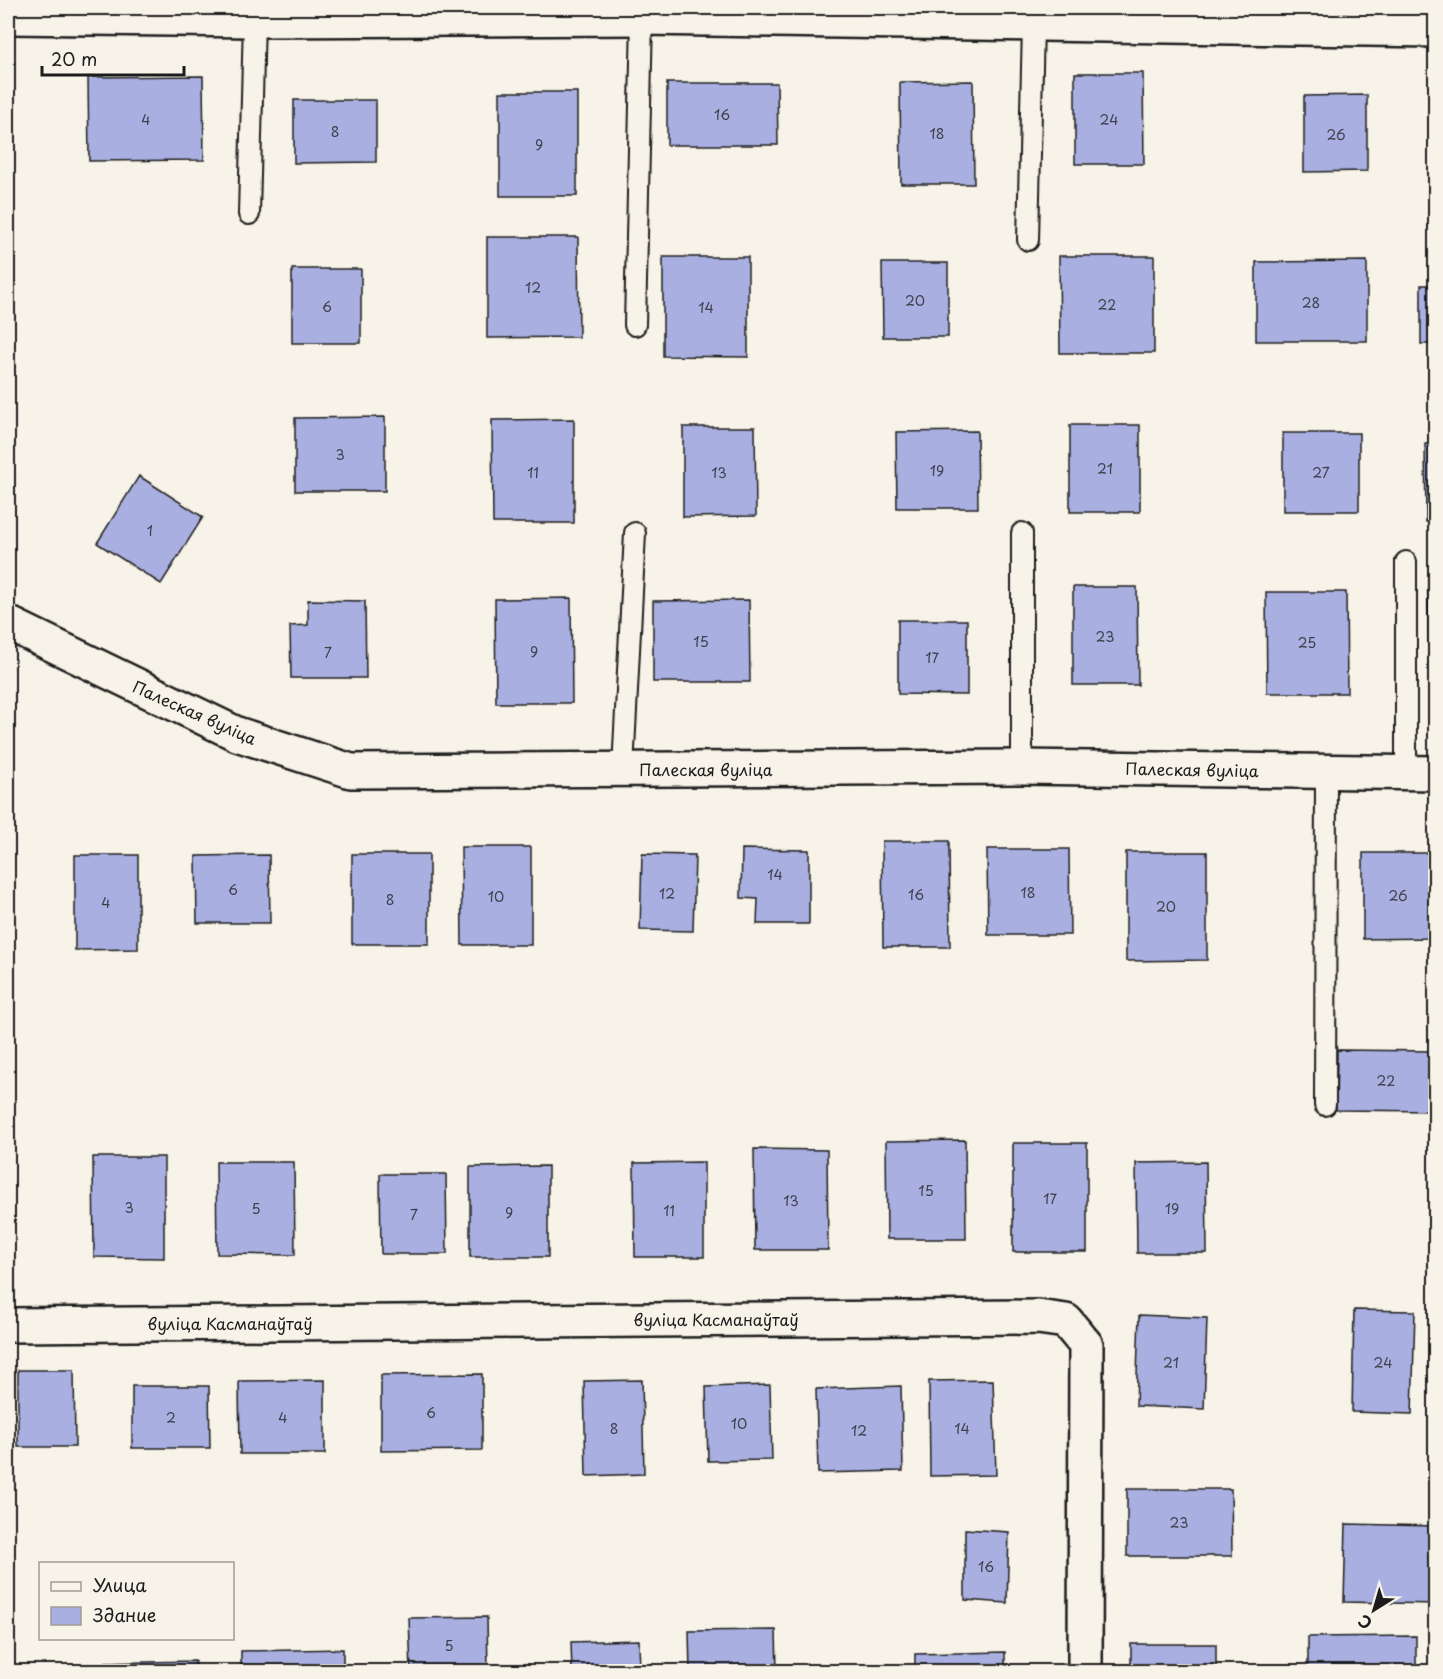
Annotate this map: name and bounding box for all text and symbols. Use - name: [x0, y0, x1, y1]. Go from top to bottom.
- scale bar: [42, 39, 184, 77]
- text: 20 m: [51, 45, 97, 72]
- house number: 16: [714, 104, 730, 125]
- house number: 4: [141, 109, 151, 130]
- house number: 24: [1100, 109, 1118, 130]
- house number: 8: [331, 121, 339, 142]
- house number: 18: [929, 123, 945, 144]
- house number: 26: [1326, 124, 1346, 145]
- house number: 9: [535, 134, 543, 155]
- house number: 12: [525, 277, 541, 298]
- house number: 20: [905, 290, 925, 311]
- house number: 28: [1302, 292, 1320, 313]
- house number: 22: [1098, 294, 1116, 315]
- house number: 6: [322, 296, 332, 317]
- house number: 14: [698, 297, 714, 318]
- house number: 3: [335, 444, 345, 465]
- house number: 21: [1097, 458, 1113, 479]
- house number: 19: [930, 460, 944, 481]
- house number: 11: [527, 462, 539, 483]
- house number: 13: [711, 462, 727, 483]
- house number: 27: [1312, 462, 1330, 483]
- house number: 1: [147, 520, 153, 541]
- house number: 23: [1096, 626, 1114, 647]
- house number: 15: [693, 631, 709, 652]
- house number: 25: [1298, 632, 1316, 653]
- house number: 9: [530, 641, 538, 662]
- house number: 7: [324, 642, 332, 663]
- house number: 17: [925, 647, 939, 668]
- street label: Палеская вуліца: [129, 674, 261, 750]
- street label: Палеская вуліца: [1125, 756, 1259, 782]
- street label: Палеская вуліца: [639, 757, 773, 781]
- house number: 14: [767, 864, 783, 885]
- house number: 6: [228, 879, 238, 900]
- house number: 18: [1020, 882, 1036, 903]
- house number: 12: [659, 883, 675, 904]
- house number: 16: [908, 884, 924, 905]
- house number: 26: [1388, 885, 1408, 906]
- house number: 10: [488, 886, 504, 907]
- house number: 8: [386, 889, 394, 910]
- house number: 4: [101, 892, 111, 913]
- house number: 20: [1156, 896, 1176, 917]
- house number: 22: [1377, 1070, 1395, 1091]
- house number: 15: [918, 1180, 934, 1201]
- house number: 17: [1043, 1188, 1057, 1209]
- house number: 13: [783, 1190, 799, 1211]
- house number: 3: [124, 1197, 134, 1218]
- house number: 5: [251, 1198, 261, 1219]
- house number: 19: [1165, 1198, 1179, 1219]
- house number: 11: [663, 1200, 675, 1221]
- house number: 9: [505, 1202, 513, 1223]
- house number: 7: [410, 1204, 418, 1225]
- street label: вуліца Касманаўтаў: [633, 1307, 799, 1331]
- street label: вуліца Касманаўтаў: [147, 1311, 313, 1335]
- house number: 21: [1163, 1352, 1179, 1373]
- house number: 24: [1374, 1352, 1392, 1373]
- house number: 6: [426, 1402, 436, 1423]
- house number: 2: [166, 1407, 176, 1428]
- house number: 4: [278, 1407, 288, 1428]
- house number: 10: [731, 1413, 747, 1434]
- house number: 8: [610, 1418, 618, 1439]
- house number: 14: [954, 1418, 970, 1439]
- house number: 12: [851, 1420, 867, 1441]
- house number: 23: [1170, 1512, 1188, 1533]
- house number: 16: [978, 1556, 994, 1577]
- legend: [39, 1562, 234, 1640]
- text: Улица: [93, 1571, 147, 1598]
- north arrow: [1344, 1580, 1404, 1640]
- text: Здание: [93, 1601, 156, 1628]
- text: С: [1352, 1610, 1376, 1636]
- house number: 5: [444, 1635, 454, 1656]

